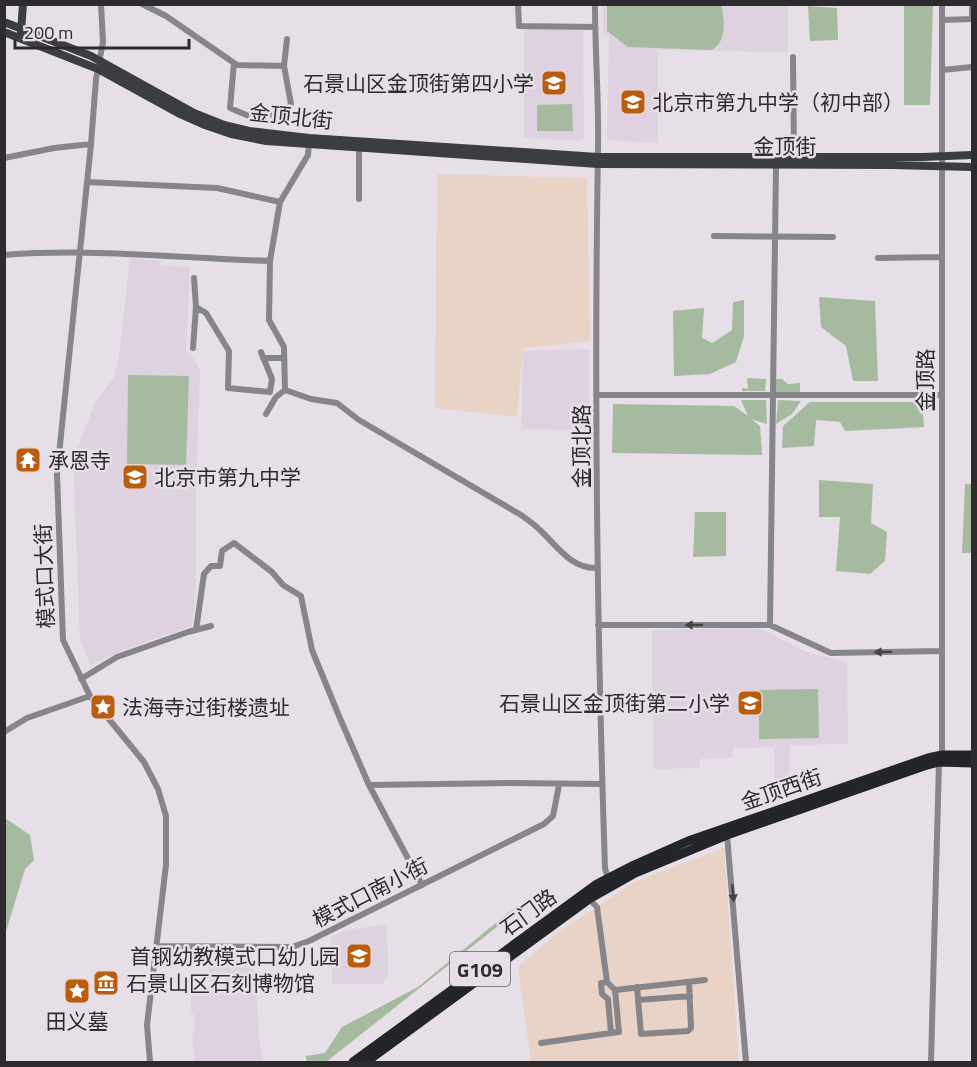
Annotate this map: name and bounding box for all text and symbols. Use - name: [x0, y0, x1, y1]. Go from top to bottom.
- scale bar: [15, 12, 189, 50]
- text: 200 m: [24, 19, 73, 46]
- place label: 石景山区金顶街第四小学: [303, 67, 534, 99]
- school or university icon: 石景山区金顶街第四小学: [539, 68, 569, 98]
- place label: 北京市第九中学（初中部）: [652, 86, 904, 118]
- school or university icon: 北京市第九中学（初中部）: [618, 87, 648, 117]
- street label: 金顶北街: [248, 96, 334, 136]
- street label: 金顶街: [754, 130, 817, 162]
- street label: 金顶路: [909, 349, 941, 412]
- street label: 金顶北路: [565, 404, 597, 488]
- place label: 承恩寺: [48, 444, 111, 476]
- temple icon: 承恩寺: [13, 445, 43, 475]
- place label: 北京市第九中学: [154, 461, 301, 493]
- school or university icon: 北京市第九中学: [120, 462, 150, 492]
- street label: 模式口大街: [26, 523, 62, 629]
- one-way arrow: [684, 620, 703, 630]
- one-way arrow: [873, 647, 892, 657]
- place label: 石景山区金顶街第二小学: [499, 687, 730, 719]
- school or university icon: 石景山区金顶街第二小学: [735, 688, 765, 718]
- place label: 法海寺过街楼遗址: [122, 691, 290, 723]
- place icon: 法海寺过街楼遗址: [88, 692, 118, 722]
- street label: 金顶西街: [736, 760, 826, 818]
- street label: 模式口南小街: [307, 849, 433, 935]
- street label: 石门路: [493, 881, 563, 943]
- one-way arrow: [728, 884, 737, 903]
- place label: 首钢幼教模式口幼儿园: [130, 940, 340, 972]
- school or university icon: 首钢幼教模式口幼儿园: [344, 941, 374, 971]
- road number: G109: [450, 952, 510, 986]
- place label: 石景山区石刻博物馆: [126, 967, 315, 999]
- museum icon: 石景山区石刻博物馆: [91, 968, 121, 998]
- place icon: 田义墓: [62, 976, 92, 1006]
- place label: 田义墓: [46, 1005, 109, 1037]

